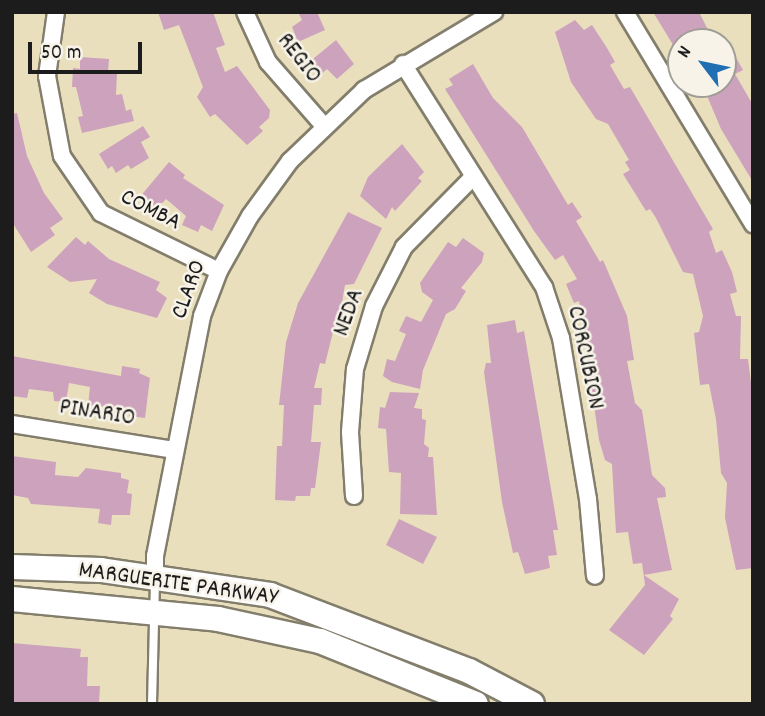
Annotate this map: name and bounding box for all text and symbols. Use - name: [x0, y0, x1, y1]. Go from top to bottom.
- scale bar: [32, 28, 145, 72]
- street label: REGIO: [269, 28, 327, 90]
- north arrow: [667, 28, 737, 98]
- text: 50 m: [41, 39, 81, 69]
- text: N: [672, 42, 699, 64]
- street label: COMBA: [115, 184, 185, 238]
- street label: CLARO: [166, 257, 214, 323]
- street label: NEDA: [328, 285, 372, 341]
- street label: CORCUBION: [559, 304, 609, 412]
- street label: PINARIO: [57, 394, 137, 434]
- street label: MARGUERITE PARKWAY: [76, 557, 280, 613]

